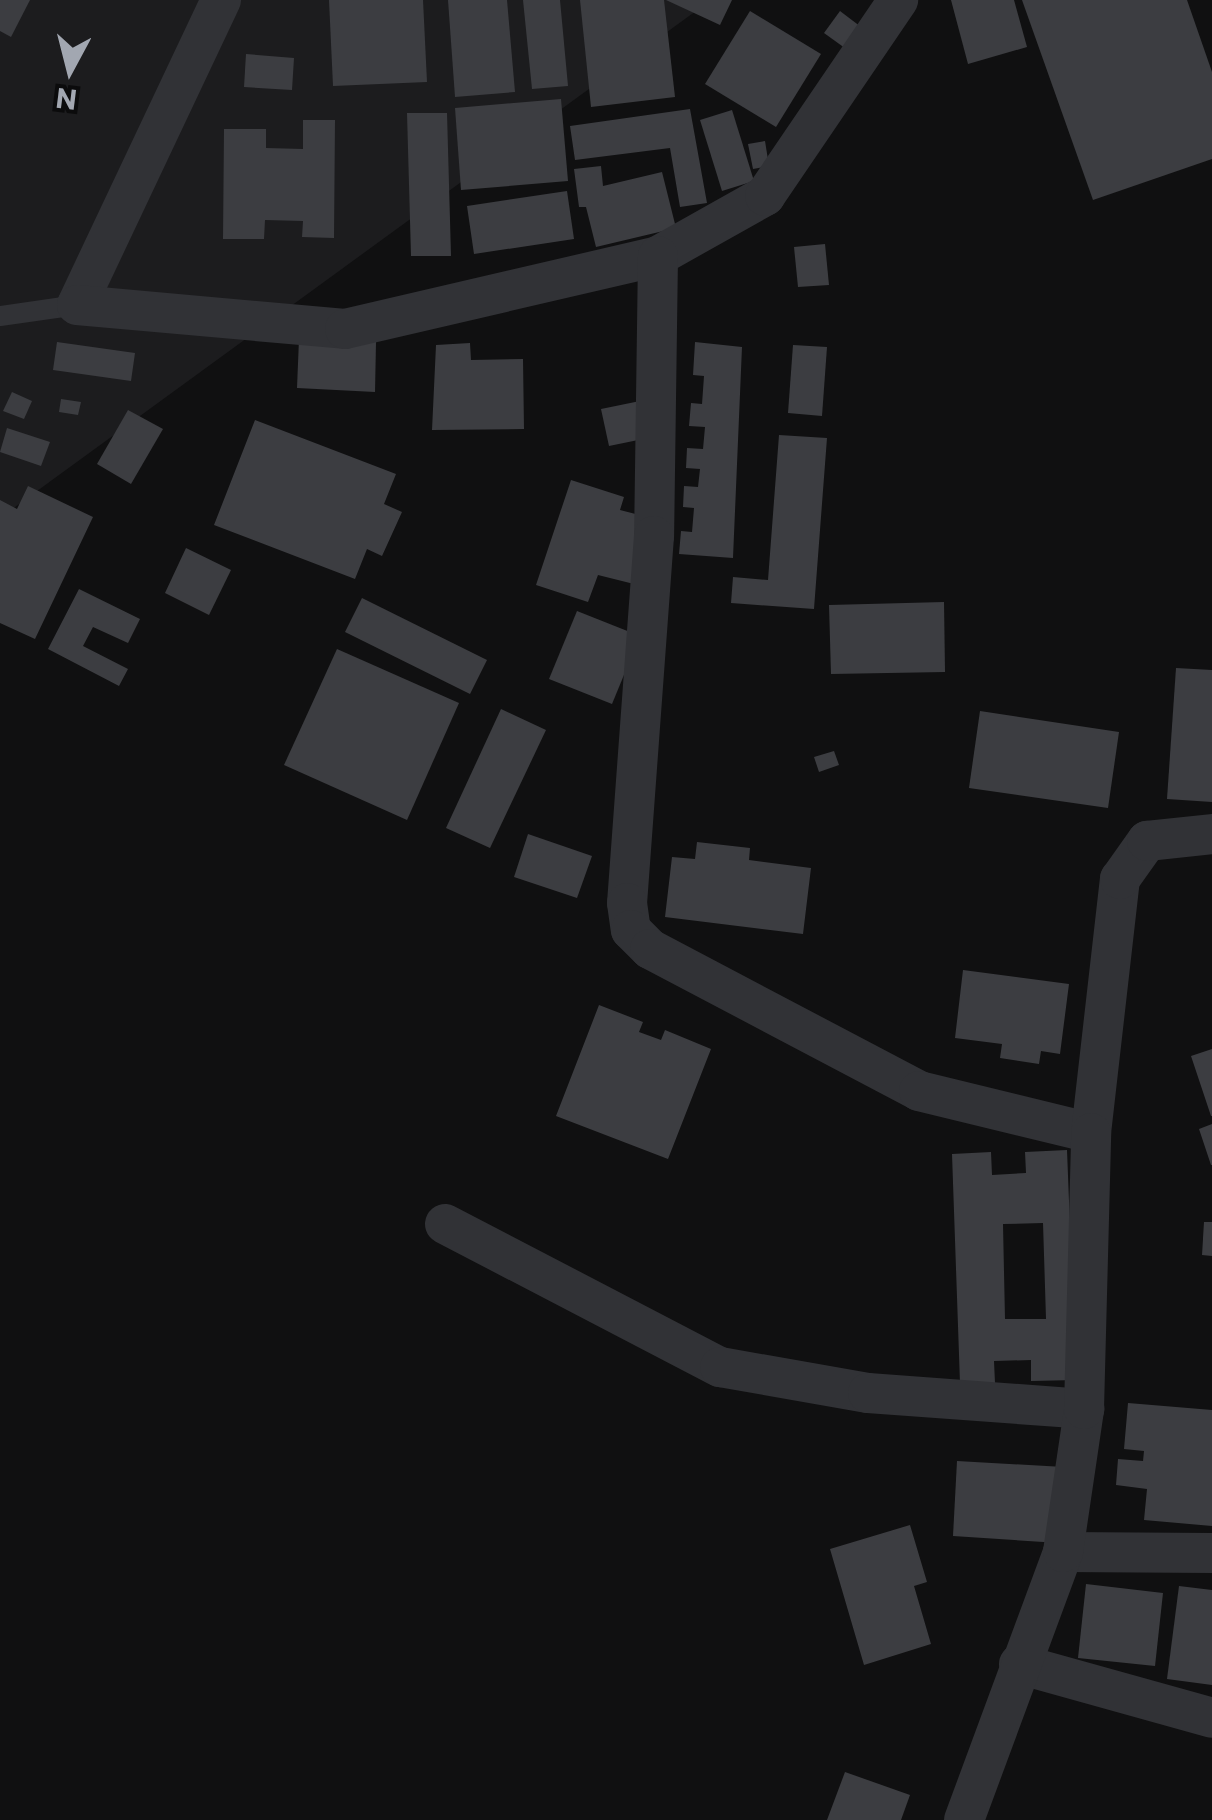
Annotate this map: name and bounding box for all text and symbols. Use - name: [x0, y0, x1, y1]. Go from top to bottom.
- north arrow: [20, 20, 120, 120]
- text: N: [54, 82, 79, 118]

